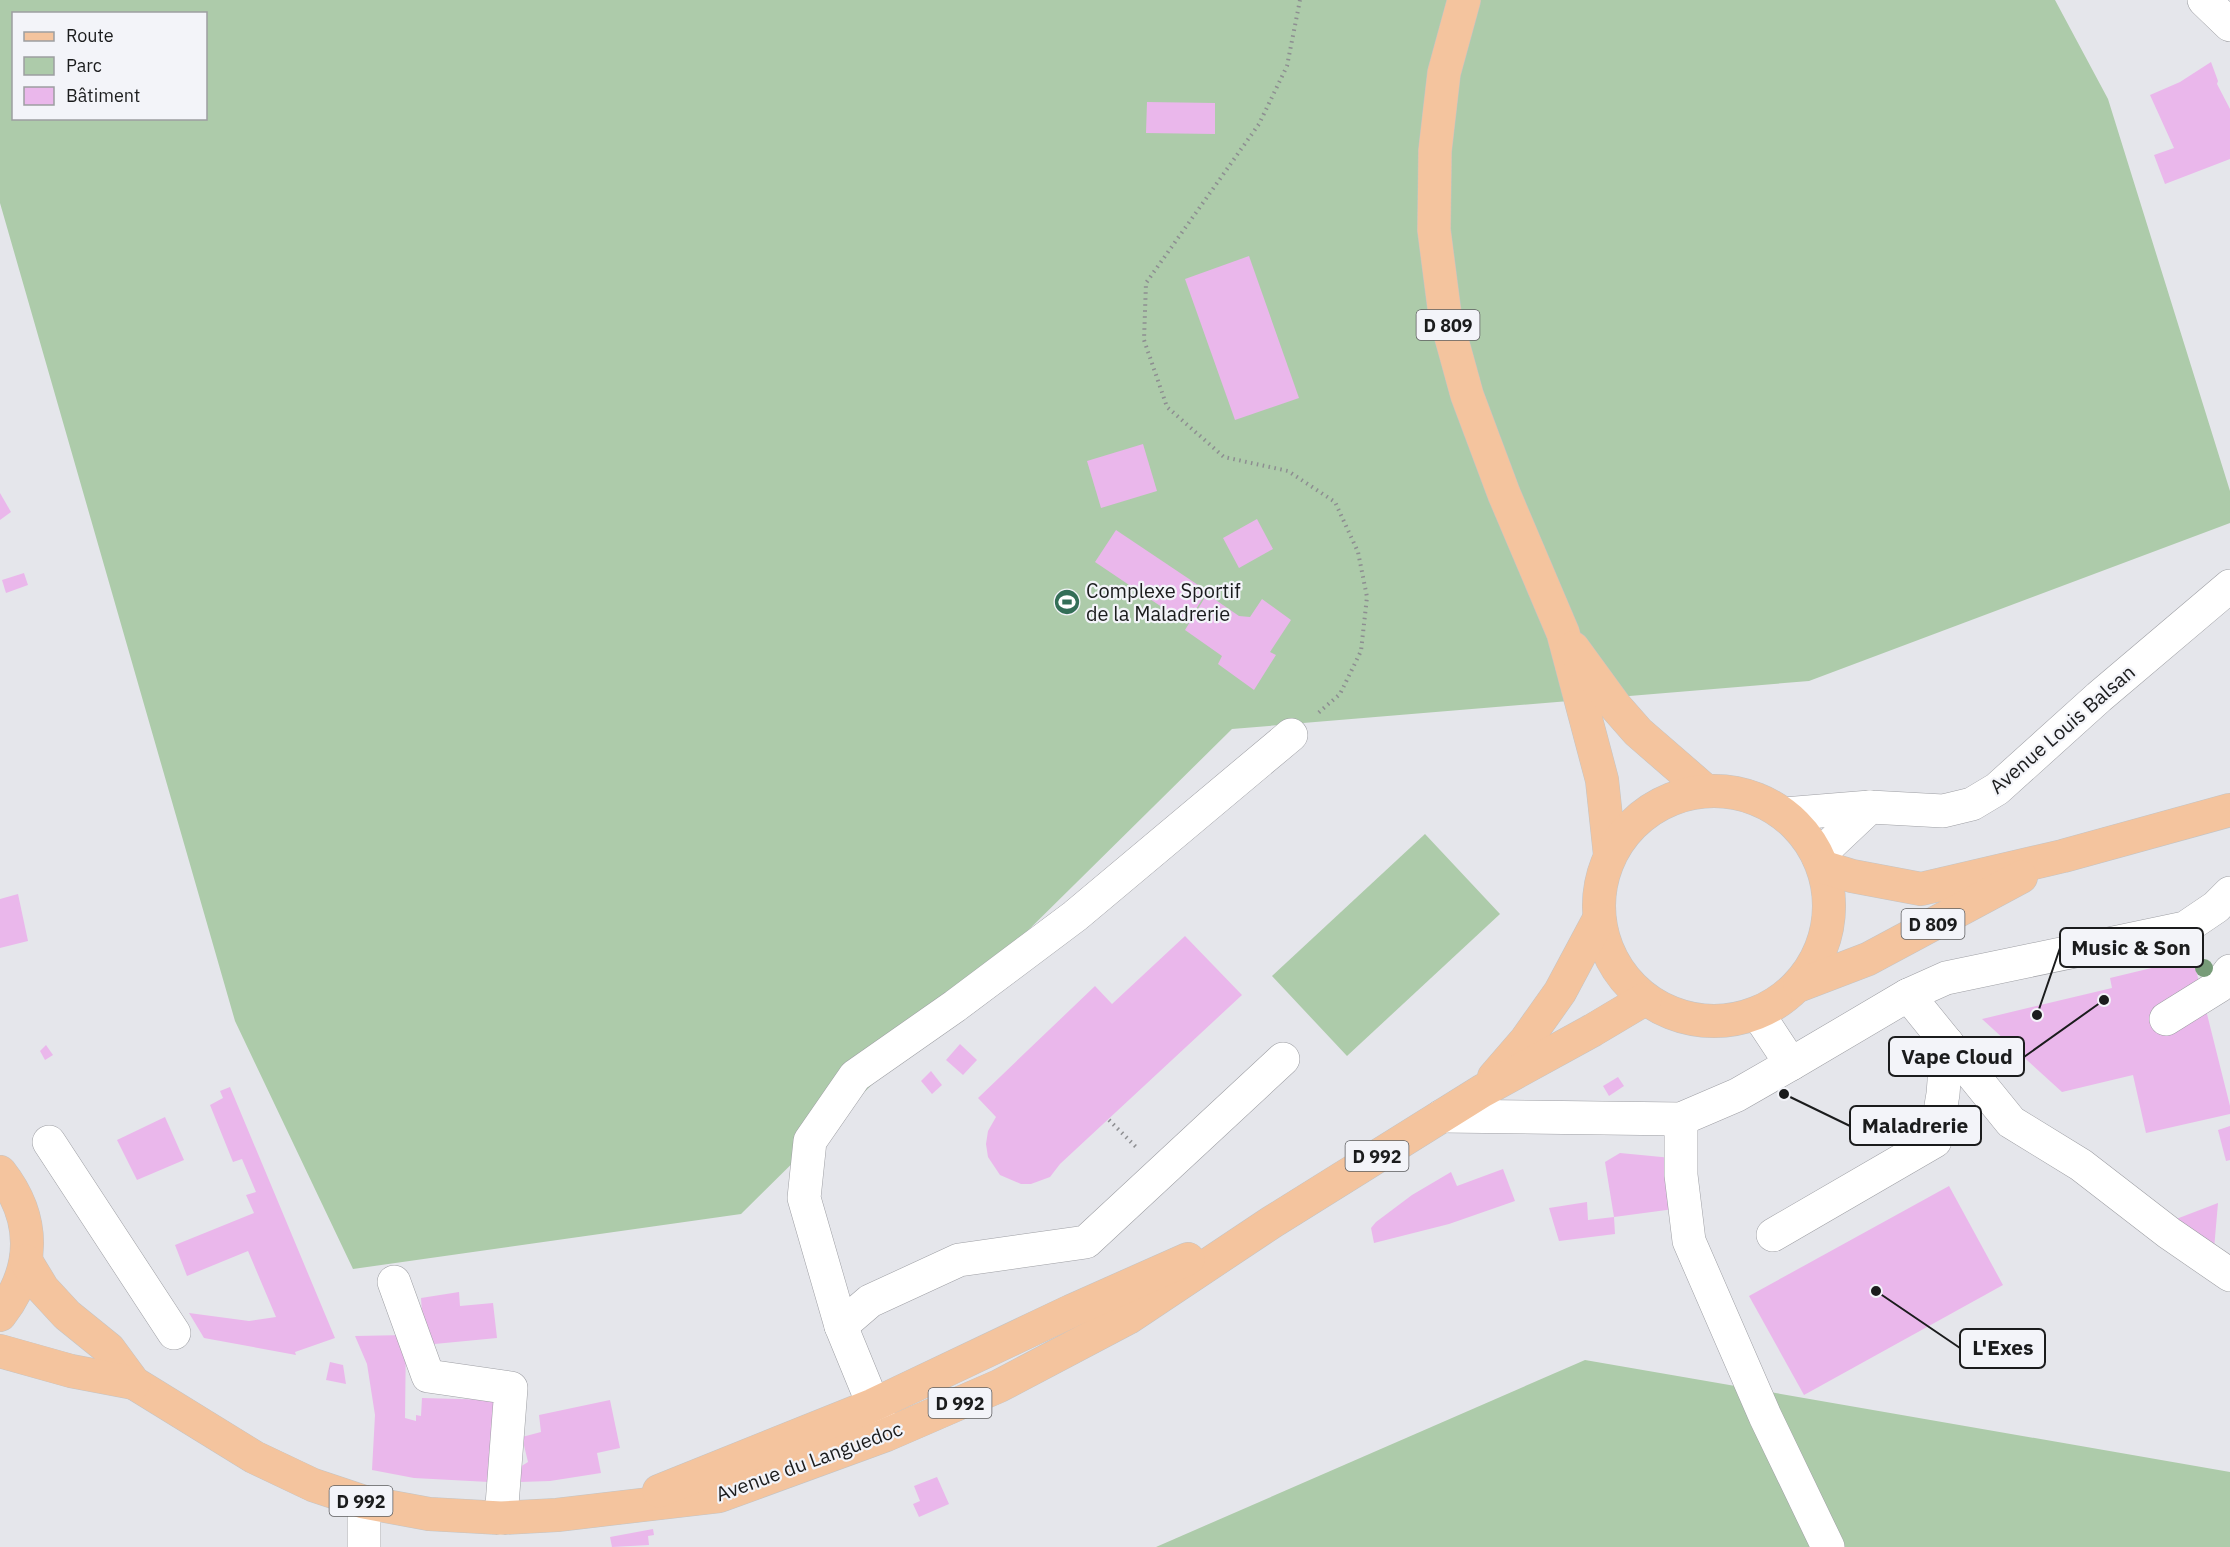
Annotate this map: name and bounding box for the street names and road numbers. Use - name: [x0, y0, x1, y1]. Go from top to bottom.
- road number: D 809: [1416, 310, 1480, 340]
- street label: Avenue Louis Balsan: [1984, 658, 2140, 800]
- road number: D 809: [1902, 909, 1964, 939]
- road number: D 992: [1346, 1141, 1408, 1171]
- road number: D 992: [928, 1388, 992, 1418]
- street label: Avenue du Languedoc: [712, 1415, 906, 1507]
- road number: D 992: [330, 1486, 392, 1516]

